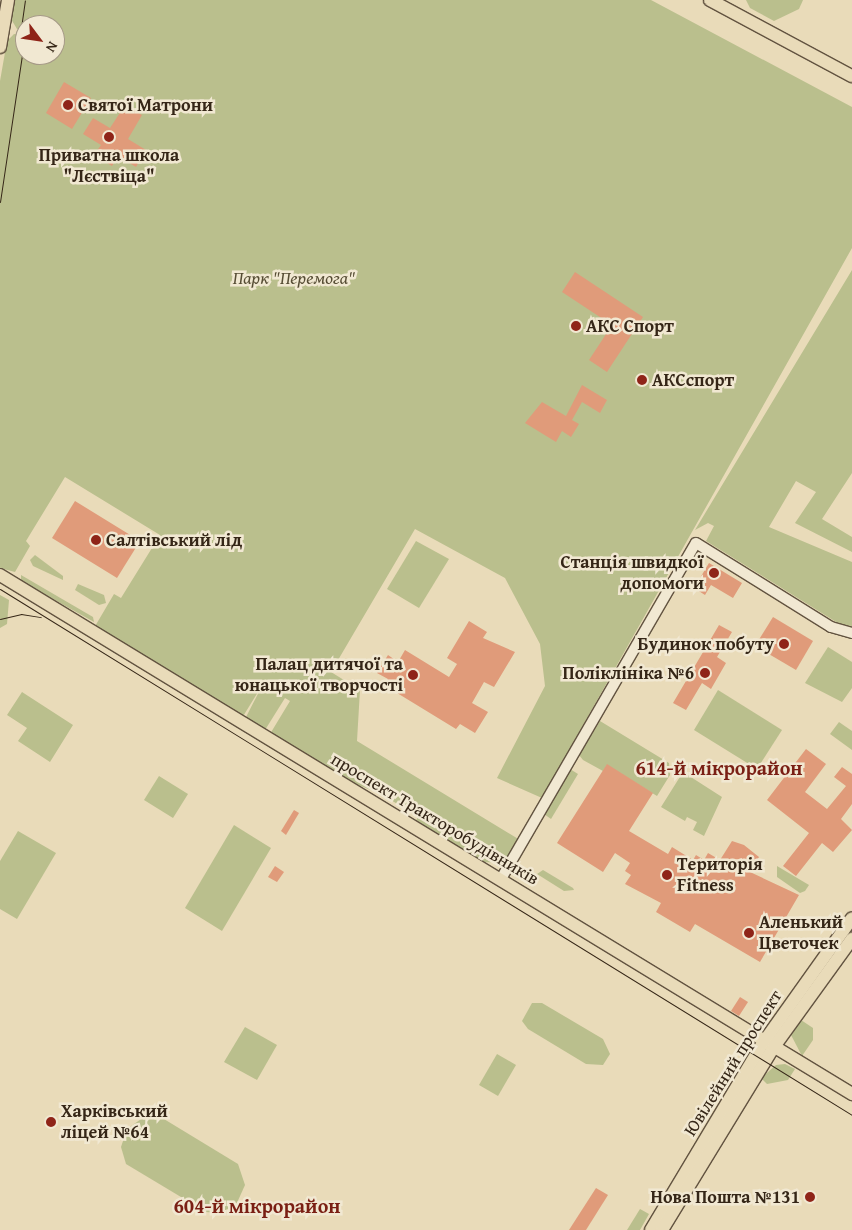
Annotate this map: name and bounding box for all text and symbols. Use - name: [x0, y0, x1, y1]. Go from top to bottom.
- north arrow: [15, 15, 65, 65]
- text: N: [41, 38, 63, 56]
- place label: Святої Матрони: [78, 94, 213, 116]
- marker: Святої Матрони: [62, 99, 74, 111]
- marker: Приватна школа "Лєствіца": [103, 131, 115, 143]
- place label: Приватна школа "Лєствіца": [39, 145, 179, 188]
- park label: Парк "Перемога": [233, 267, 355, 289]
- place label: АКС Спорт: [586, 315, 674, 337]
- marker: АКС Спорт: [570, 320, 582, 332]
- place label: АКСспорт: [652, 369, 734, 391]
- marker: АКСспорт: [636, 374, 648, 386]
- place label: Салтівський лід: [106, 529, 242, 551]
- marker: Салтівський лід: [90, 534, 102, 546]
- place label: Станція швидкої допомоги: [561, 552, 704, 594]
- marker: Станція швидкої допомоги: [708, 567, 720, 579]
- place label: Будинок побуту: [637, 633, 774, 655]
- marker: Будинок побуту: [778, 638, 790, 650]
- place label: Палац дитячої та юнацької творчості: [235, 654, 403, 696]
- place label: Поліклініка №6: [563, 662, 694, 684]
- marker: Поліклініка №6: [698, 666, 712, 680]
- marker: Палац дитячої та юнацької творчості: [407, 669, 419, 681]
- street label: проспект Тракторобудівників: [327, 748, 543, 890]
- district label: 614-й мікрорайон: [635, 755, 803, 779]
- place label: Територія Fitness: [677, 854, 763, 896]
- marker: Територія Fitness: [661, 869, 673, 881]
- place label: Аленький Цветочек: [759, 912, 843, 954]
- marker: Аленький Цветочек: [743, 927, 755, 939]
- street label: Ювілейний проспект: [679, 986, 787, 1140]
- place label: Харківський ліцей №64: [61, 1101, 168, 1144]
- marker: Харківський ліцей №64: [45, 1116, 57, 1128]
- place label: Нова Пошта №131: [650, 1186, 800, 1208]
- marker: Нова Пошта №131: [804, 1191, 816, 1203]
- district label: 604-й мікрорайон: [173, 1193, 341, 1217]

